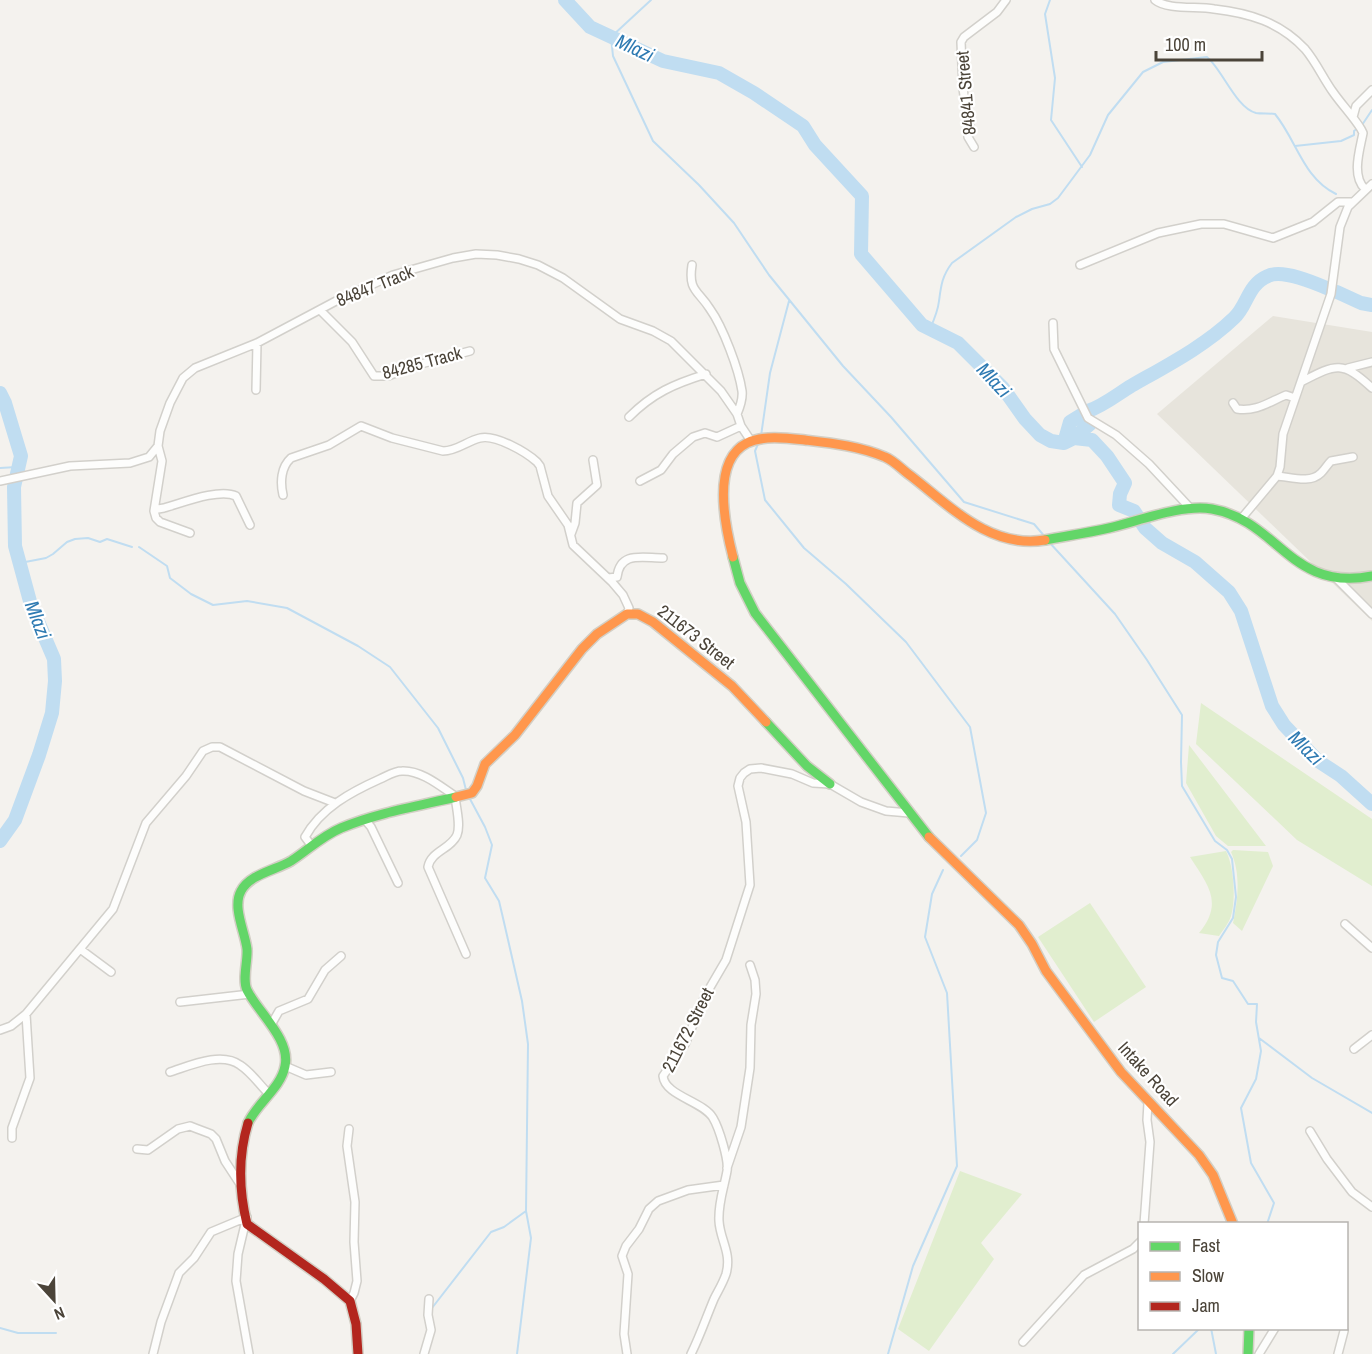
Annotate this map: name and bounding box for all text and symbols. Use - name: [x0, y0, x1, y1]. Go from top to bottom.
- scale bar: [1156, 24, 1262, 62]
- water label: Mlazi: [612, 27, 659, 68]
- text: 100 m: [1165, 32, 1206, 57]
- street label: 84841 Street: [949, 50, 982, 136]
- street label: 84847 Track: [332, 258, 418, 312]
- street label: 84285 Track: [379, 340, 465, 385]
- water label: Mlazi: [971, 356, 1018, 404]
- water label: Mlazi: [19, 597, 58, 643]
- street label: 211673 Street: [652, 599, 740, 675]
- water label: Mlazi: [1283, 724, 1330, 771]
- street label: 211672 Street: [656, 983, 719, 1076]
- street label: Intake Road: [1112, 1036, 1184, 1112]
- legend: [1138, 1222, 1348, 1330]
- text: Fast: [1192, 1233, 1220, 1258]
- text: Slow: [1192, 1263, 1224, 1288]
- north arrow: [24, 1270, 84, 1330]
- text: Jam: [1192, 1293, 1220, 1318]
- text: N: [51, 1302, 68, 1326]

